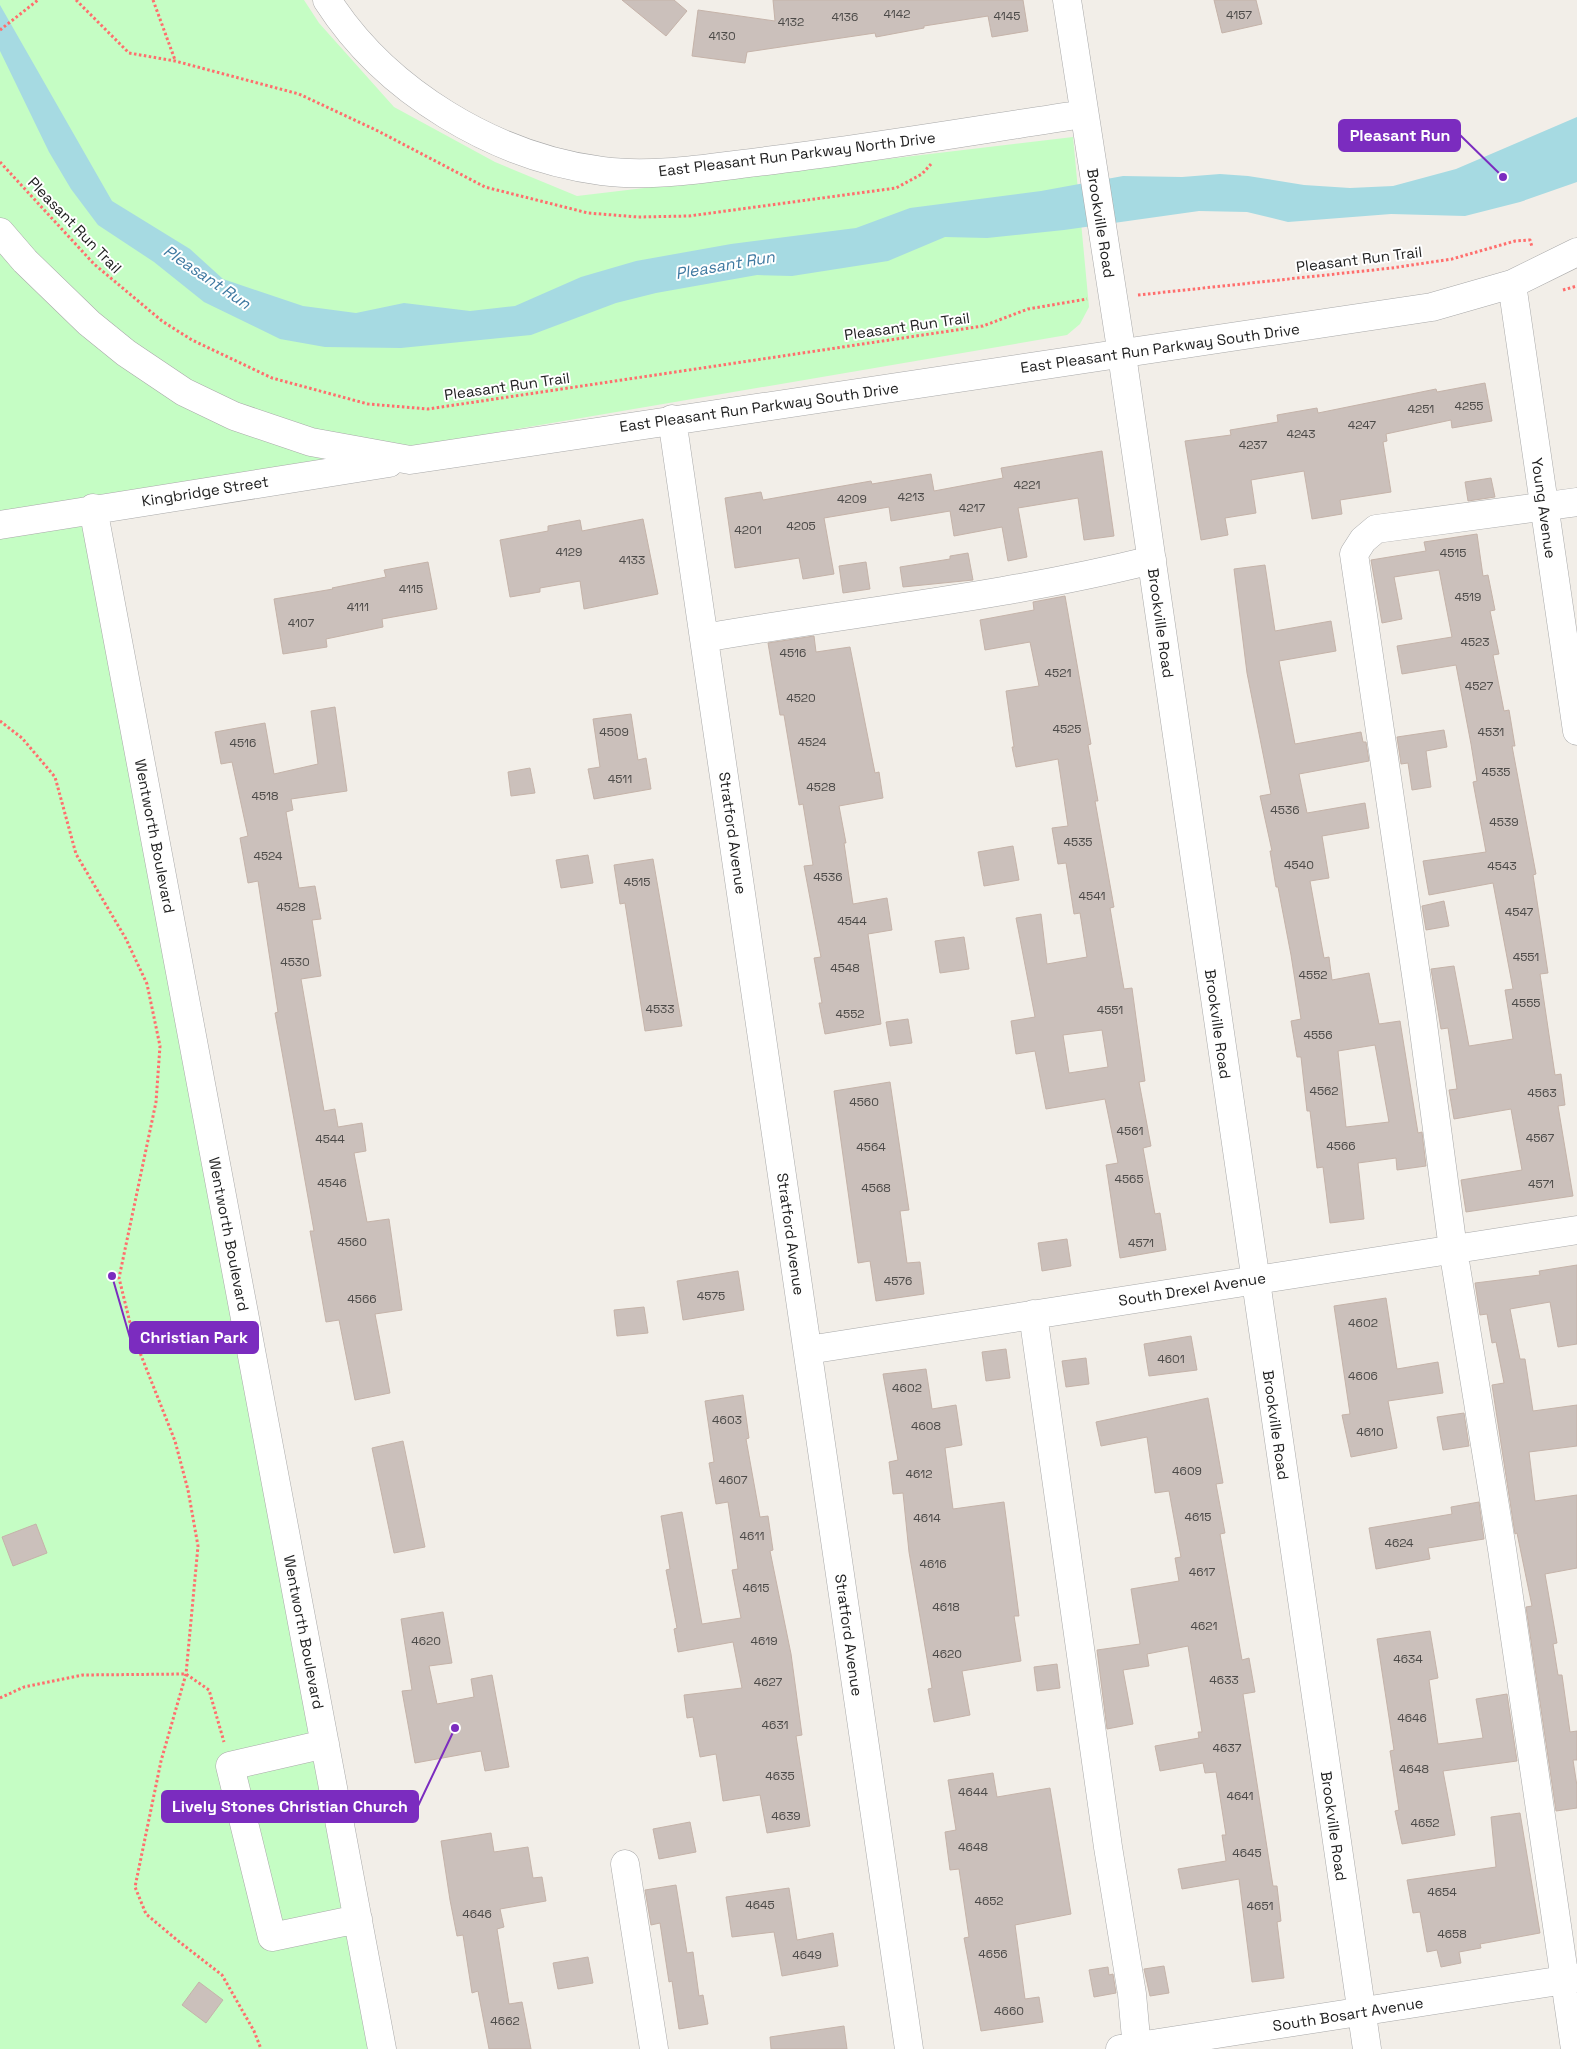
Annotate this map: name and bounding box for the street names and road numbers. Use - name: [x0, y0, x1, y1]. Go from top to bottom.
- street label: East Pleasant Run Parkway North Drive: [657, 128, 937, 180]
- street label: Brookville Road: [1083, 167, 1119, 279]
- street label: Pleasant Run Trail: [24, 173, 126, 277]
- street label: Pleasant Run Trail: [1295, 242, 1423, 276]
- street label: Pleasant Run Trail: [843, 308, 971, 344]
- street label: East Pleasant Run Parkway South Drive: [1019, 319, 1301, 377]
- street label: Pleasant Run Trail: [443, 368, 571, 404]
- street label: East Pleasant Run Parkway South Drive: [618, 378, 900, 436]
- street label: Young Avenue: [1528, 456, 1561, 560]
- street label: Kingbridge Street: [140, 472, 270, 510]
- street label: Brookville Road: [1144, 567, 1178, 679]
- street label: Wentworth Boulevard: [131, 757, 179, 915]
- street label: Stratford Avenue: [715, 771, 751, 895]
- street label: Brookville Road: [1201, 968, 1235, 1080]
- street label: Wentworth Boulevard: [205, 1155, 253, 1313]
- street label: Stratford Avenue: [773, 1172, 809, 1296]
- street label: South Drexel Avenue: [1117, 1268, 1267, 1310]
- street label: Brookville Road: [1259, 1369, 1293, 1481]
- street label: Wentworth Boulevard: [280, 1553, 328, 1711]
- street label: Stratford Avenue: [831, 1573, 867, 1697]
- street label: Brookville Road: [1317, 1770, 1351, 1882]
- street label: South Bosart Avenue: [1271, 1993, 1425, 2035]

